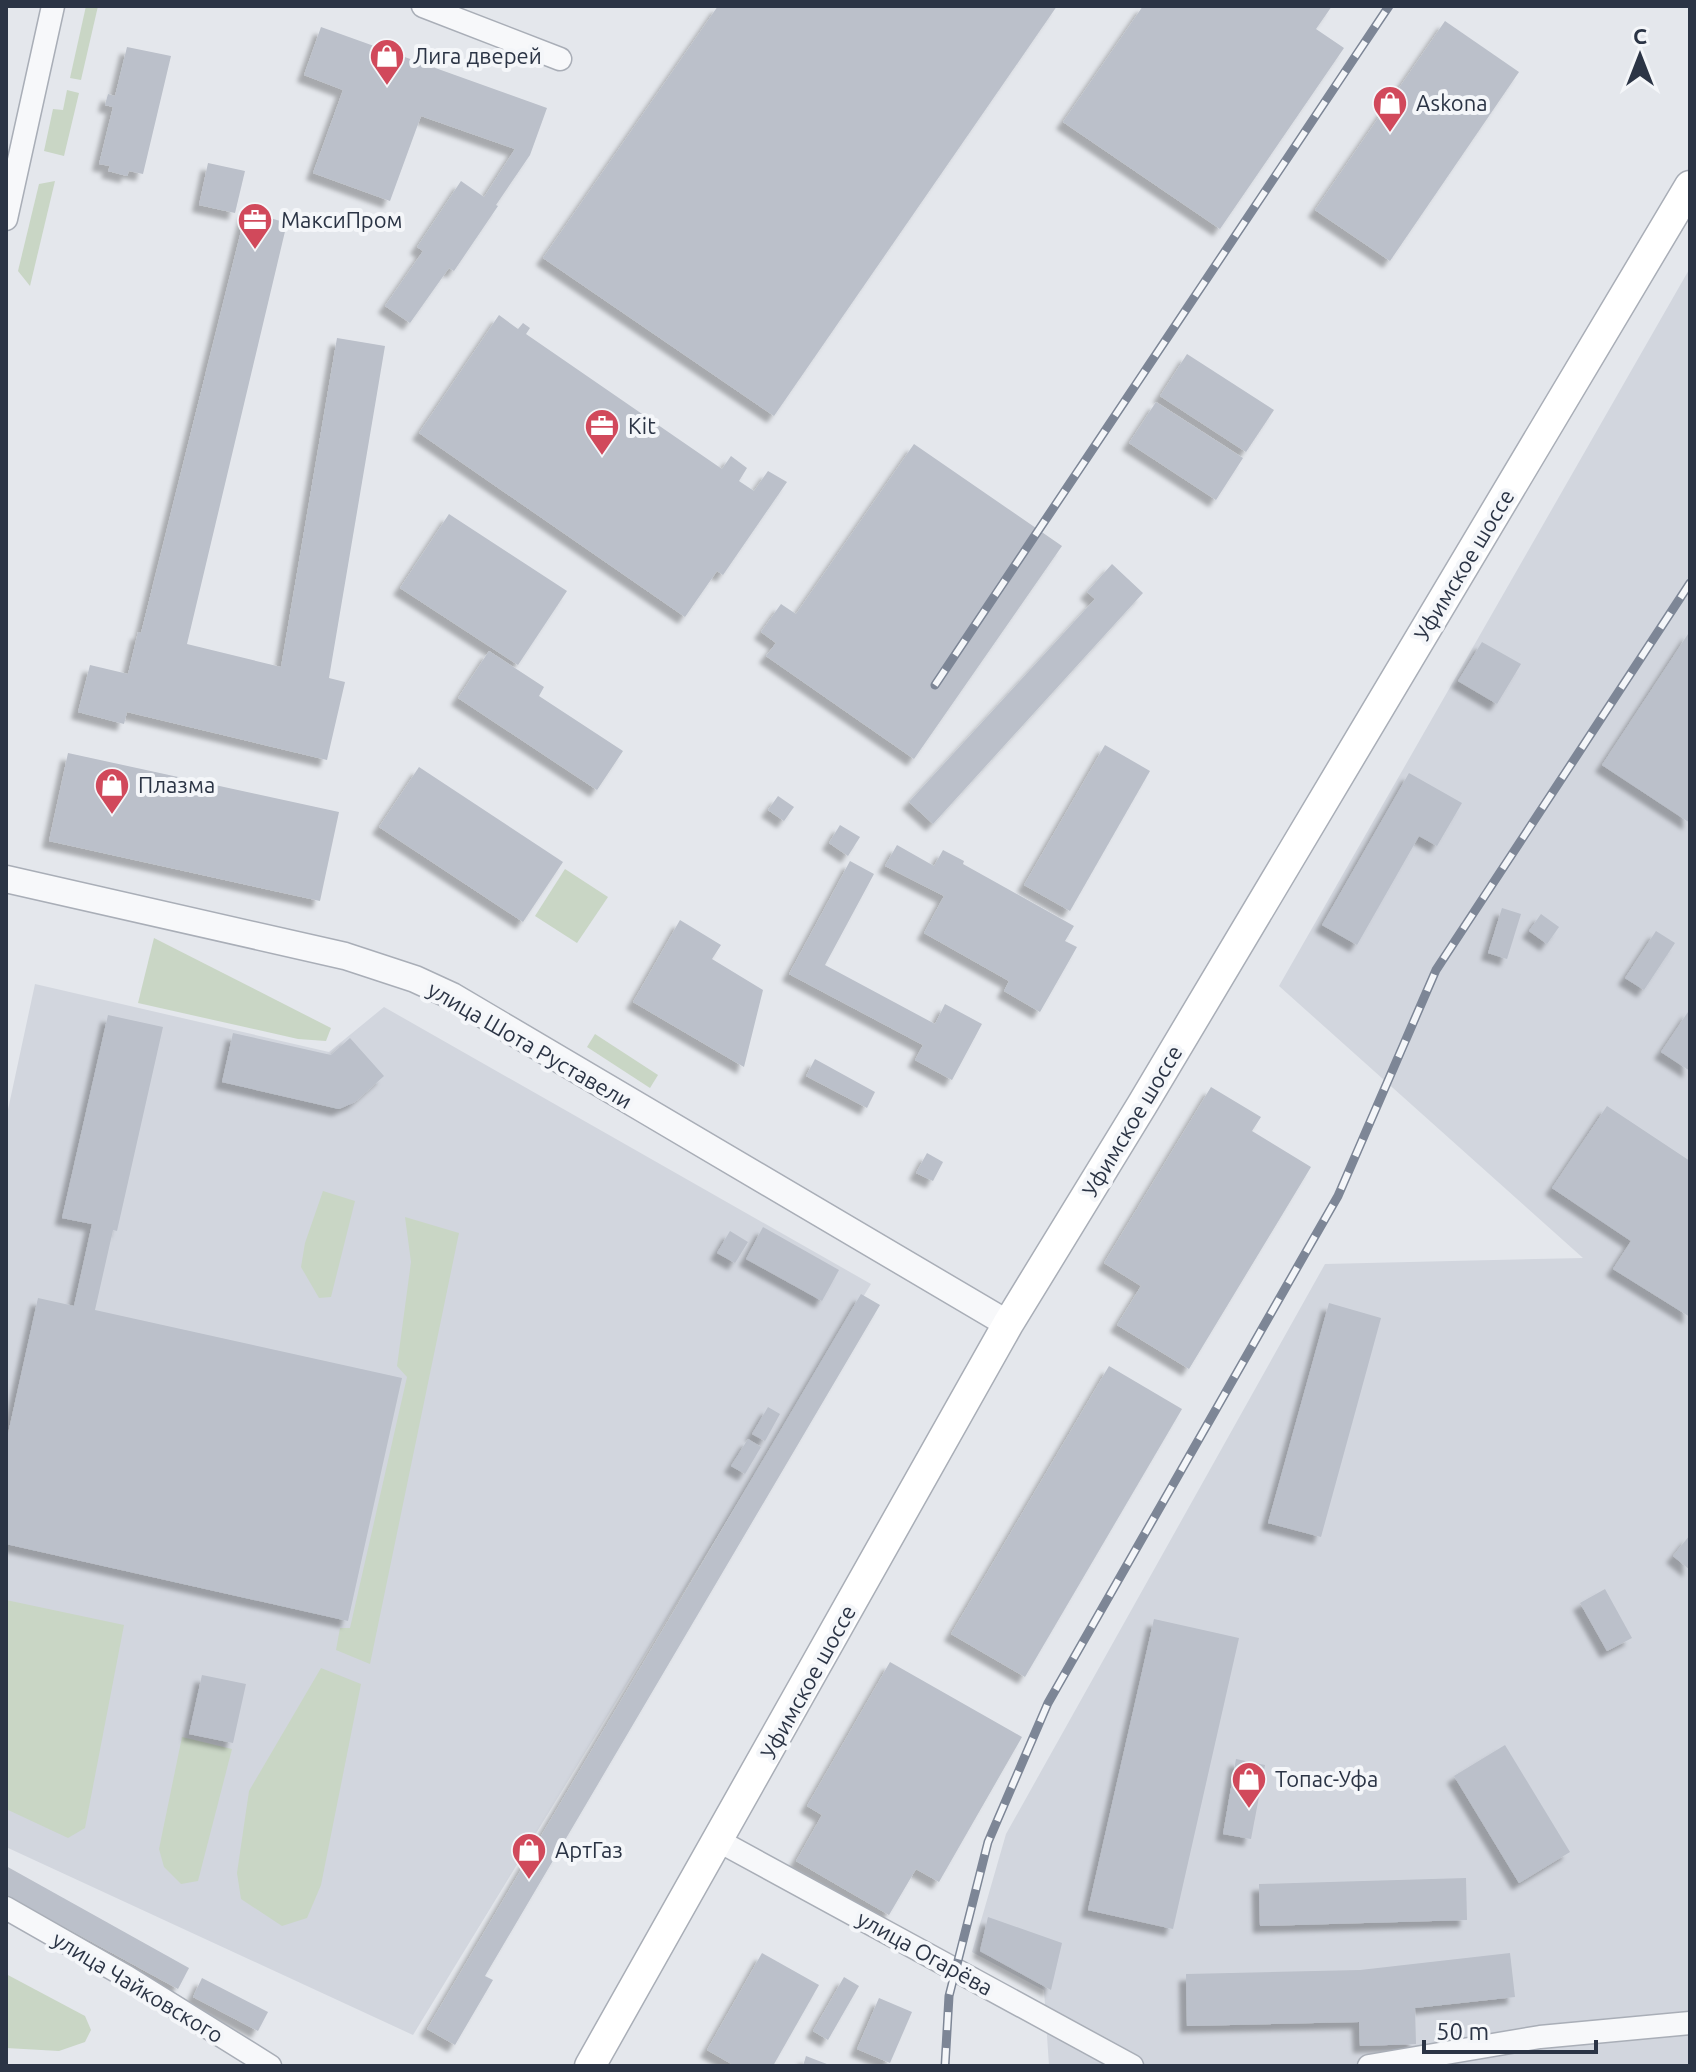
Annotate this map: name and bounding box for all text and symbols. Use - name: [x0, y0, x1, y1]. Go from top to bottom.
- north arrow: [1600, 16, 1680, 96]
- text: С: [1633, 23, 1647, 48]
- shop icon: Лига дверей: [368, 37, 406, 87]
- place label: Лига дверей: [413, 43, 542, 68]
- shop icon: Askona: [1371, 84, 1409, 134]
- place label: Askona: [1416, 90, 1488, 115]
- office icon: МаксиПром: [236, 201, 274, 251]
- place label: МаксиПром: [281, 207, 403, 232]
- office icon: Kit: [583, 407, 621, 457]
- place label: Kit: [628, 413, 656, 438]
- street label: Уфимское шоссе: [1409, 485, 1519, 645]
- shop icon: Плазма: [93, 766, 131, 816]
- place label: Плазма: [138, 772, 215, 797]
- street label: улица Шота Руставели: [424, 976, 637, 1113]
- street label: Уфимское шоссе: [1077, 1041, 1187, 1201]
- street label: Уфимское шоссе: [755, 1601, 860, 1763]
- shop icon: Топас-Уфа: [1230, 1760, 1268, 1810]
- place label: Топас-Уфа: [1275, 1766, 1378, 1791]
- shop icon: АртГаз: [510, 1831, 548, 1881]
- place label: АртГаз: [555, 1837, 623, 1862]
- street label: улица Огарёва: [853, 1905, 997, 2000]
- street label: улица Чайковского: [48, 1926, 228, 2047]
- scale bar: [1424, 2004, 1596, 2054]
- text: 50 m: [1436, 2018, 1489, 2045]

